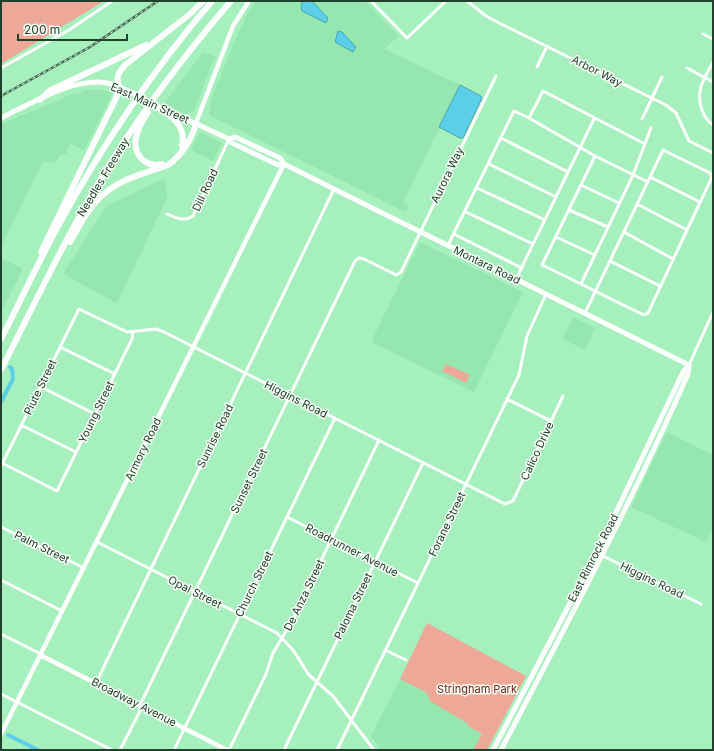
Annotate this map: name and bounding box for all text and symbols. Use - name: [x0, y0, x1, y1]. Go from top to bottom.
- scale bar: [18, 16, 127, 42]
- text: 200 m: [24, 22, 60, 37]
- street label: Arbor Way: [569, 52, 625, 90]
- street label: East Main Street: [108, 79, 192, 127]
- street label: Needles Freeway: [74, 135, 132, 219]
- street label: Aurora Way: [427, 145, 467, 205]
- street label: Dill Road: [189, 166, 221, 214]
- street label: Montara Road: [451, 243, 523, 287]
- street label: Piute Street: [21, 357, 60, 417]
- street label: Higgins Road: [262, 377, 330, 421]
- street label: Young Street: [75, 378, 117, 445]
- street label: Sunrise Road: [194, 402, 236, 470]
- street label: Armory Road: [122, 415, 164, 483]
- street label: Calico Drive: [517, 420, 557, 482]
- street label: Sunset Street: [227, 446, 271, 516]
- street label: Forane Street: [425, 489, 469, 559]
- street label: East Rimrock Road: [565, 512, 621, 604]
- street label: Roadrunner Avenue: [303, 521, 401, 579]
- street label: Palm Street: [12, 528, 72, 567]
- street label: Church Street: [232, 548, 276, 619]
- street label: De Anza Street: [281, 557, 328, 633]
- street label: Higgins Road: [618, 559, 686, 601]
- street label: Paloma Street: [331, 570, 375, 642]
- street label: Opal Street: [166, 573, 224, 612]
- street label: Broadway Avenue: [89, 674, 179, 730]
- park label: Stringham Park: [437, 682, 517, 696]

